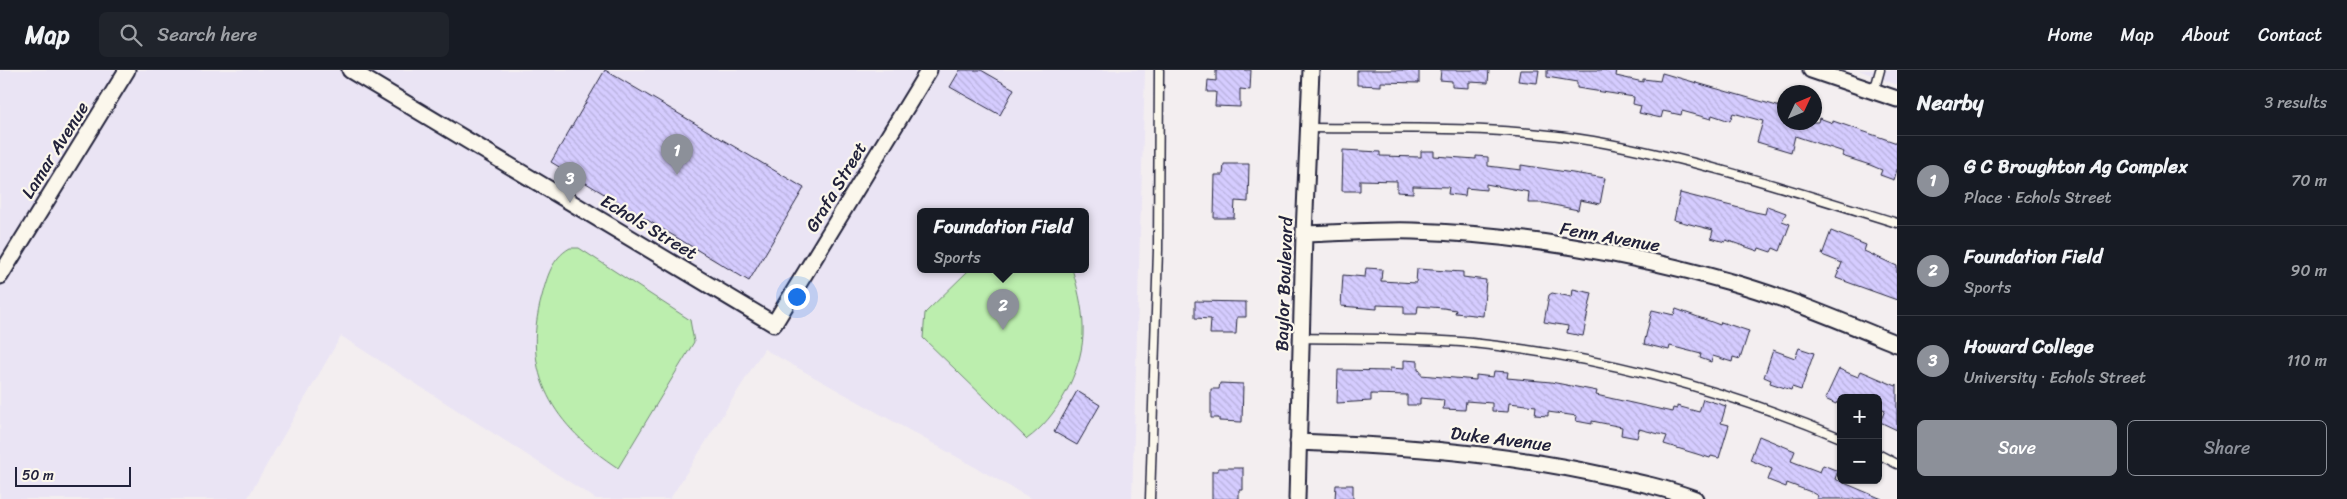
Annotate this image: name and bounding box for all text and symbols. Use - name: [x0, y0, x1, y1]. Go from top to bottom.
- search box: [99, 12, 449, 57]
- text: Map: [25, 14, 69, 56]
- text: Search here: [157, 18, 257, 51]
- text: Home: [2048, 19, 2093, 51]
- text: Map: [2121, 19, 2154, 51]
- text: About: [2182, 19, 2230, 51]
- text: Contact: [2258, 19, 2322, 51]
- icon: search: [117, 21, 145, 49]
- text: Nearby: [1917, 84, 1983, 122]
- north arrow: [1777, 85, 1822, 130]
- text: 3 results: [2264, 88, 2327, 117]
- street label: Lamar Avenue: [12, 95, 98, 205]
- pin: 1: [661, 134, 693, 175]
- street label: Grafa Street: [796, 135, 876, 238]
- text: G C Broughton Ag Complex: [1964, 150, 2188, 183]
- pin: 3: [554, 162, 586, 203]
- text: 1: [1930, 166, 1936, 195]
- text: 70 m: [2291, 166, 2327, 195]
- text: Place · Echols Street: [1964, 183, 2112, 212]
- street label: Echols Street: [594, 185, 704, 269]
- popup: [917, 208, 1089, 273]
- text: Foundation Field: [934, 210, 1072, 243]
- street label: Fenn Avenue: [1557, 212, 1663, 262]
- street label: Baylor Boulevard: [1266, 215, 1302, 352]
- text: Foundation Field: [1964, 240, 2103, 273]
- text: Sports: [934, 243, 981, 272]
- text: 2: [1928, 256, 1938, 285]
- text: 90 m: [2291, 256, 2327, 285]
- text: Sports: [1964, 273, 2011, 302]
- your location: [784, 284, 810, 310]
- pin: 2: [987, 289, 1019, 330]
- text: Howard College: [1964, 330, 2094, 363]
- text: 3: [1929, 346, 1937, 375]
- text: 110 m: [2287, 346, 2327, 375]
- text: University · Echols Street: [1964, 363, 2146, 392]
- map controls: [1837, 394, 1882, 484]
- button: +: [1837, 394, 1882, 439]
- street label: Duke Avenue: [1449, 417, 1553, 461]
- button: Save: [1917, 420, 2117, 476]
- button: Share: [2127, 420, 2327, 476]
- button: −: [1837, 439, 1882, 484]
- text: 50 m: [22, 463, 54, 488]
- scale bar: [15, 464, 131, 487]

